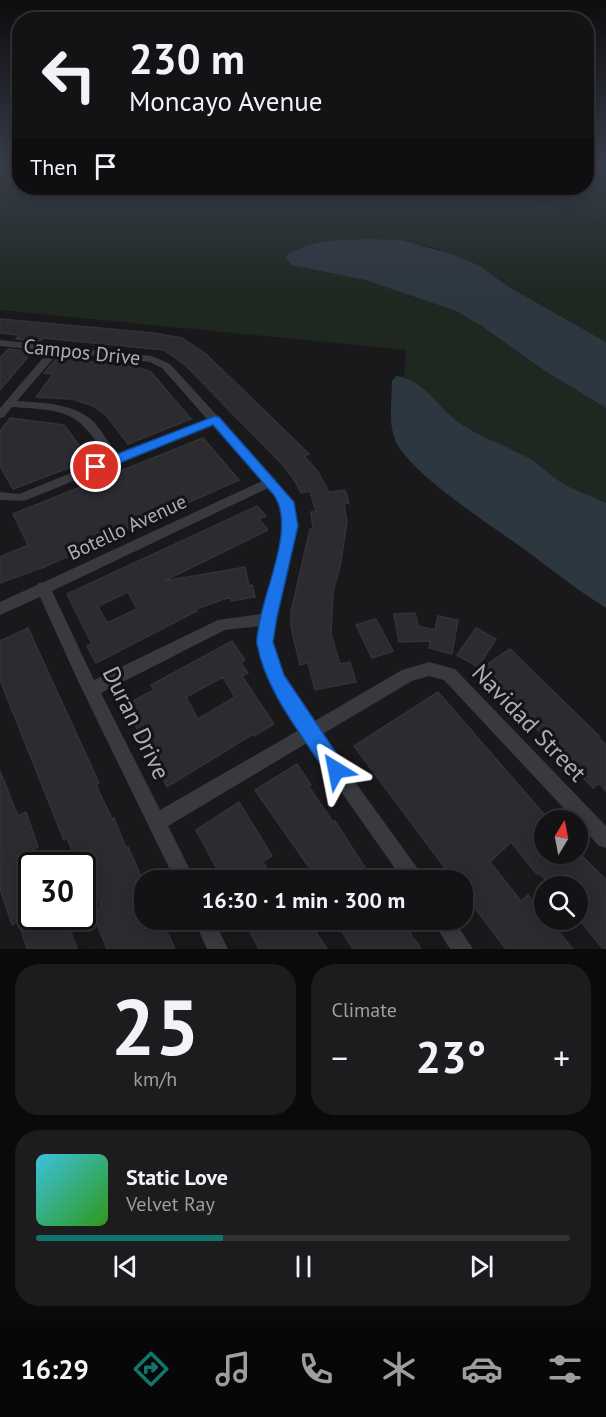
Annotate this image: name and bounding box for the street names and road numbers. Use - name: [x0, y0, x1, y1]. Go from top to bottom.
- street label: Campos Drive: [22, 333, 142, 371]
- street label: Botello Avenue: [63, 488, 191, 566]
- street label: Navidad Street: [466, 657, 593, 788]
- street label: Duran Drive: [96, 661, 177, 784]

